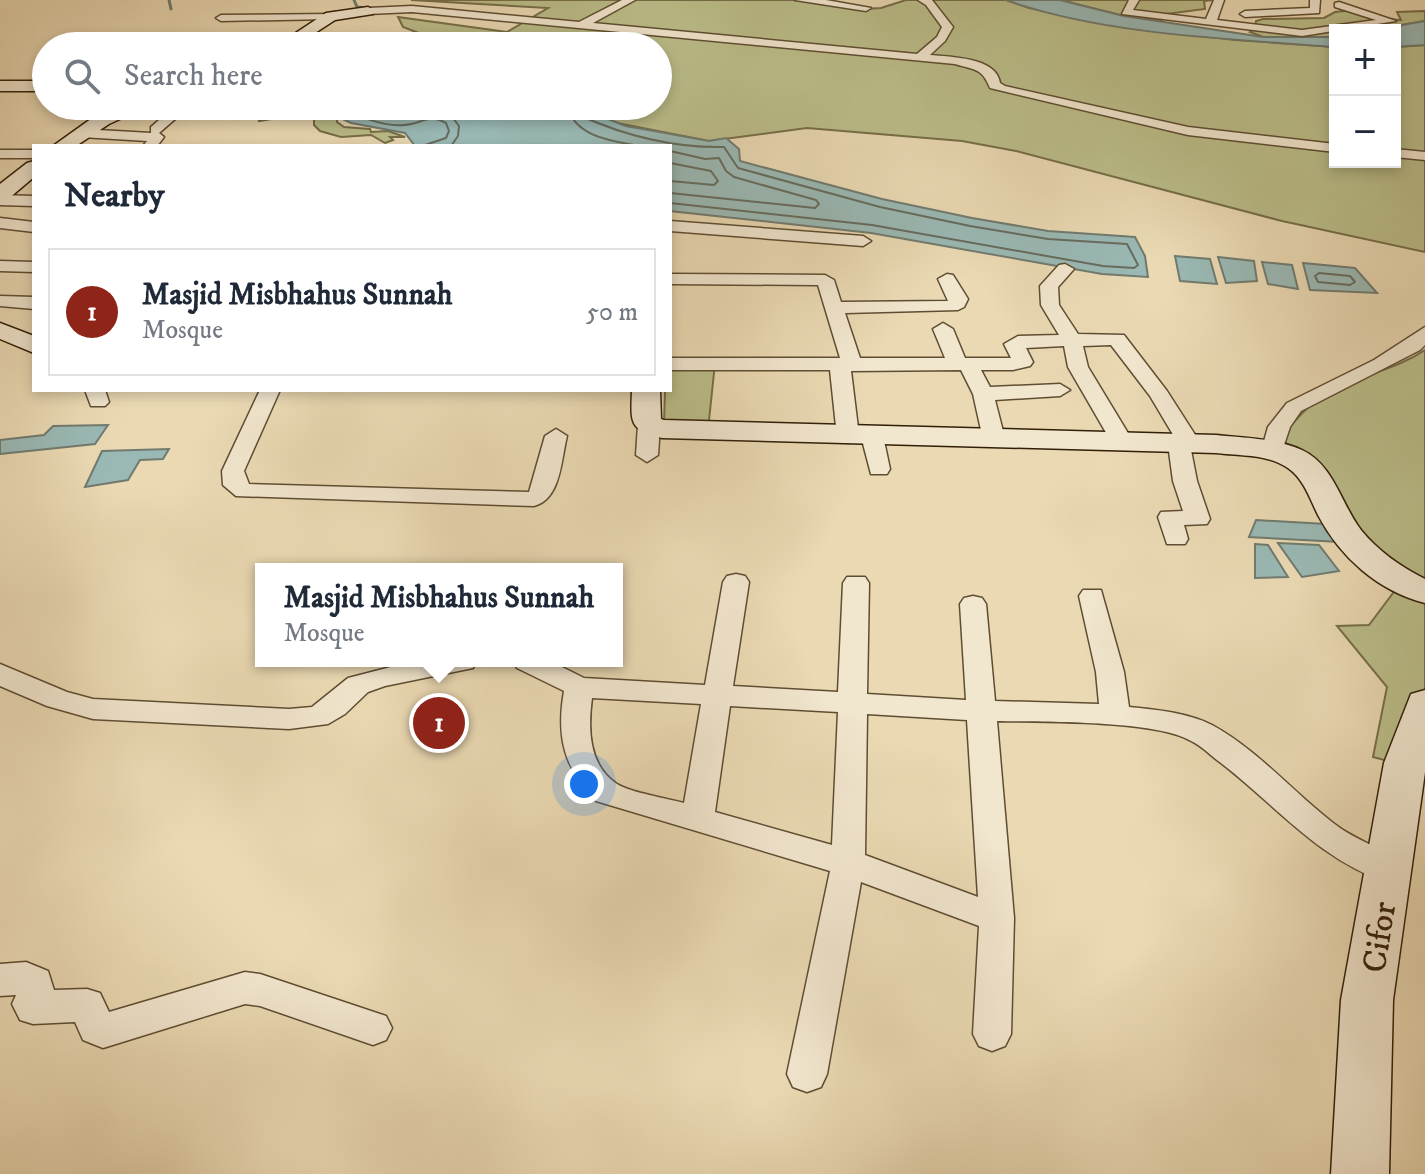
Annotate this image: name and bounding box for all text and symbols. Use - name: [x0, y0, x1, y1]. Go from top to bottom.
- map controls: [1329, 24, 1401, 168]
- button: +: [1329, 24, 1401, 96]
- search box: [32, 32, 672, 120]
- icon: search: [60, 54, 104, 98]
- text: Search here: [124, 58, 263, 95]
- button: −: [1329, 96, 1401, 168]
- text: Nearby: [64, 175, 165, 217]
- text: Masjid Misbhahus Sunnah: [142, 277, 453, 314]
- text: 1: [87, 296, 97, 329]
- text: 50 m: [586, 296, 638, 329]
- text: Mosque: [142, 314, 223, 347]
- popup: [255, 563, 623, 667]
- text: Masjid Misbhahus Sunnah: [284, 580, 594, 617]
- text: Mosque: [284, 617, 365, 650]
- pin: 1: [413, 693, 465, 753]
- your location: [564, 764, 604, 804]
- street label: Cifor: [1354, 899, 1406, 976]

